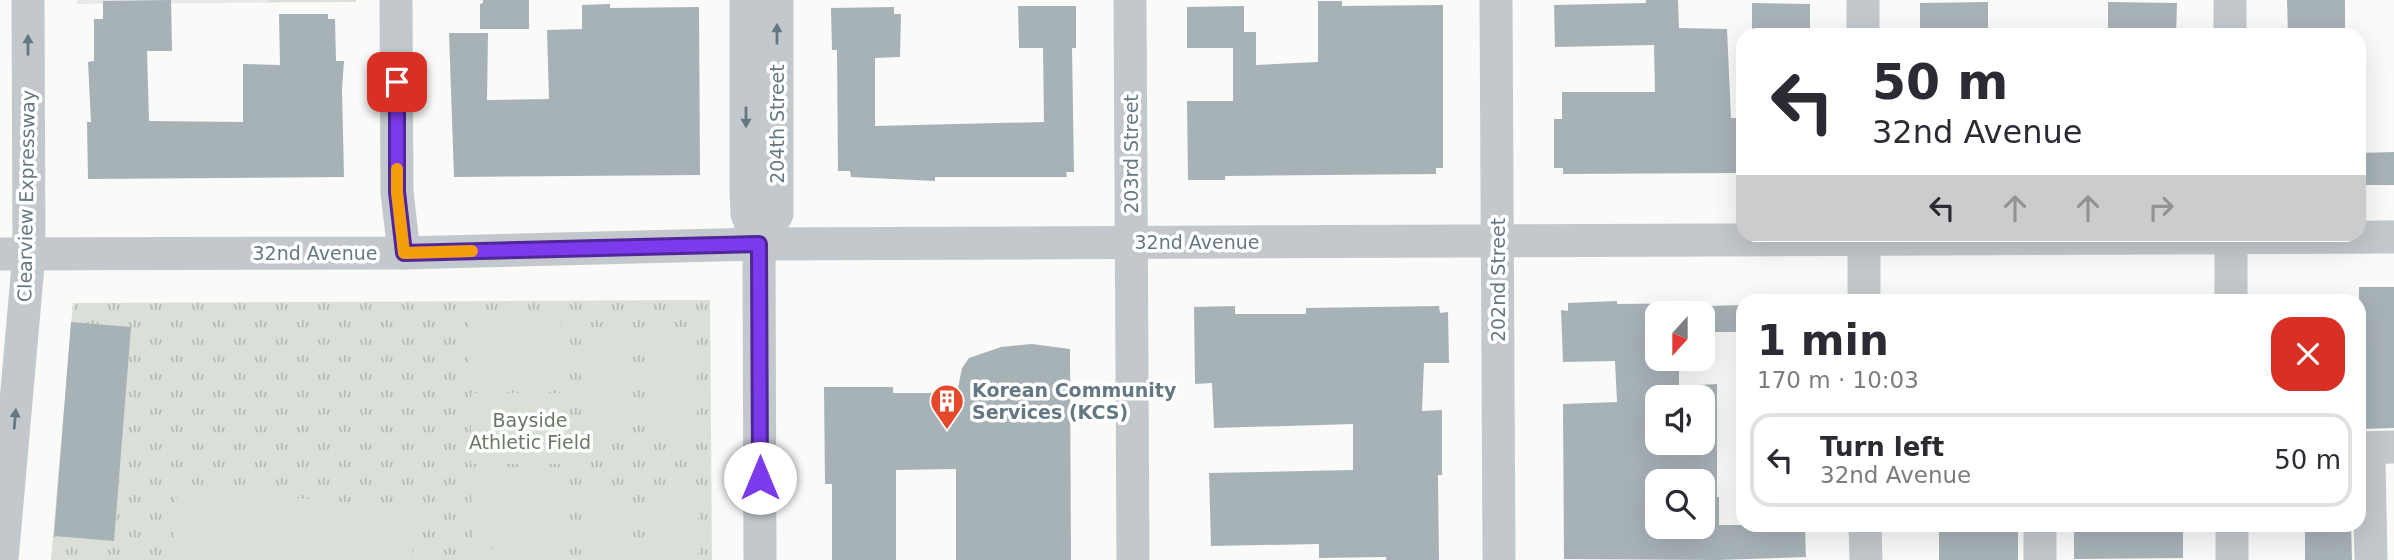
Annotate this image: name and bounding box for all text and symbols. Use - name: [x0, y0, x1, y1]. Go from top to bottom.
- one-way arrow: [771, 22, 783, 44]
- one-way arrow: [22, 34, 34, 56]
- pin: [367, 52, 427, 112]
- text: 50 m: [1872, 54, 2008, 111]
- icon: left: [1757, 56, 1848, 147]
- icon: arrive: [378, 63, 416, 101]
- street label: 204th Street: [766, 64, 788, 184]
- street label: Clearview Expressway: [13, 90, 39, 302]
- street label: 203rd Street: [1120, 94, 1142, 214]
- one-way arrow: [740, 106, 752, 128]
- text: 32nd Avenue: [1872, 113, 2082, 151]
- icon: left: [1923, 189, 1961, 227]
- icon: ahead: [1996, 189, 2034, 227]
- icon: ahead: [2069, 189, 2107, 227]
- icon: right: [2142, 189, 2180, 227]
- street label: 202nd Street: [1487, 218, 1509, 342]
- street label: 32nd Avenue: [1135, 231, 1259, 253]
- street label: 32nd Avenue: [253, 242, 377, 264]
- north arrow: [1645, 301, 1715, 371]
- map controls: [1645, 301, 1715, 539]
- text: 1 min: [1757, 316, 1889, 365]
- button: close: [2271, 317, 2345, 391]
- text: 170 m · 10:03: [1757, 367, 1919, 393]
- place label: Korean Community Services (KCS): [972, 379, 1177, 423]
- building icon: Korean Community Services (KCS): [928, 382, 966, 431]
- button: sound: [1645, 385, 1715, 455]
- one-way arrow: [10, 408, 21, 430]
- park label: Bayside Athletic Field: [469, 409, 591, 453]
- text: Turn left: [1820, 432, 1944, 462]
- position arrow: [723, 441, 797, 515]
- icon: left: [1761, 441, 1799, 479]
- text: 50 m: [2274, 445, 2341, 475]
- text: 32nd Avenue: [1820, 462, 1971, 488]
- button: search: [1645, 469, 1715, 539]

